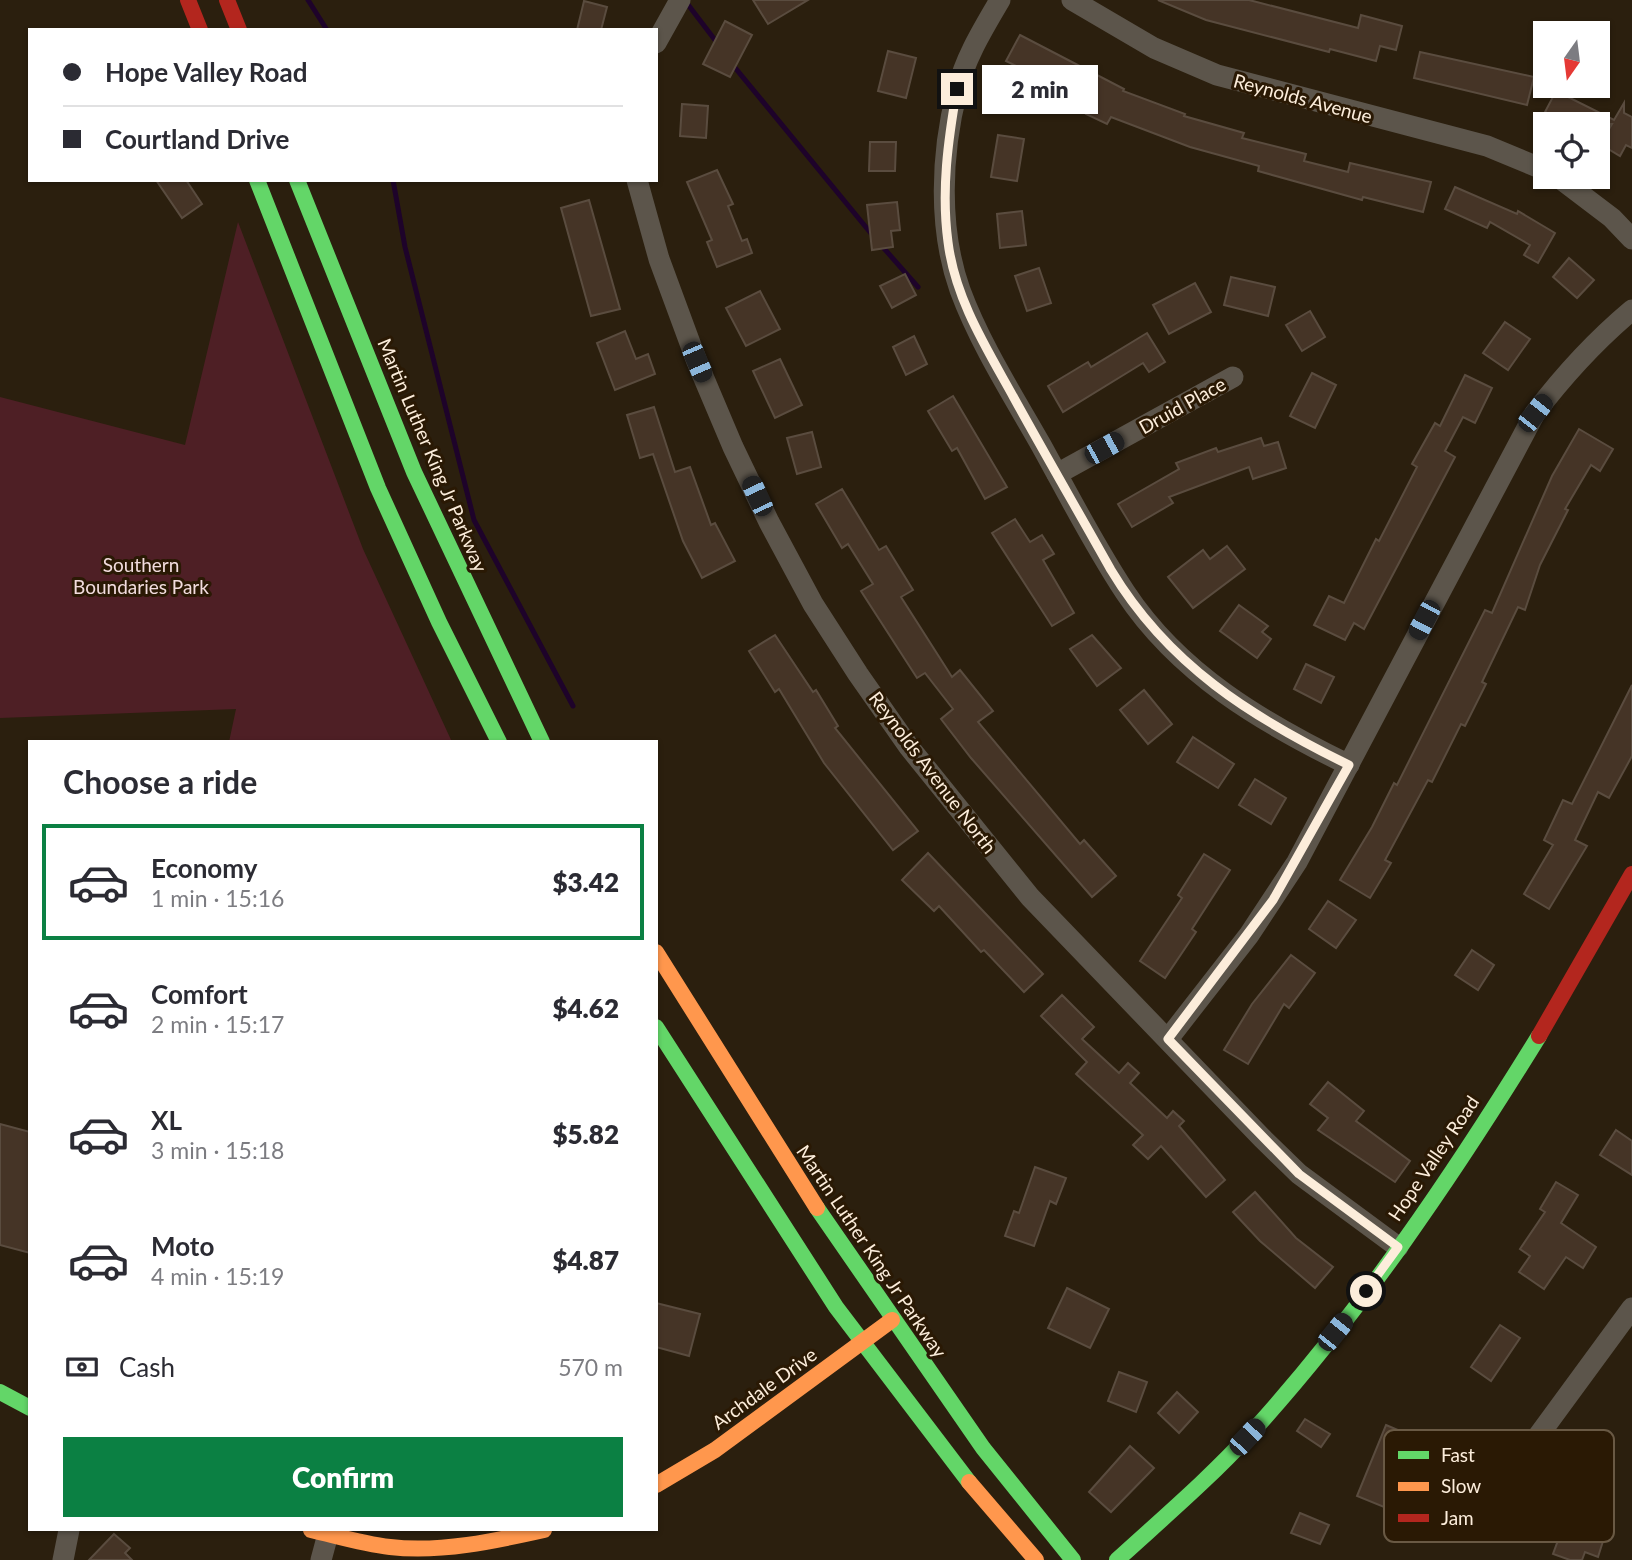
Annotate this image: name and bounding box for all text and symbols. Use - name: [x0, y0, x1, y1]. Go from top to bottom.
- north arrow: [1533, 21, 1610, 98]
- map controls: [1533, 21, 1610, 189]
- text: Hope Valley Road: [105, 56, 307, 88]
- callout: 2 min: [982, 64, 1097, 114]
- street label: Reynolds Avenue: [1231, 68, 1375, 128]
- route end: [941, 73, 973, 105]
- text: 2 min: [1011, 75, 1069, 103]
- button: locate: [1533, 112, 1610, 189]
- text: Courtland Drive: [105, 123, 289, 155]
- street label: Martin Luther King Jr Parkway: [373, 335, 493, 575]
- car: [680, 339, 715, 385]
- street label: Druid Place: [1134, 372, 1230, 438]
- car: [1514, 390, 1557, 436]
- car: [1081, 429, 1128, 467]
- car: [739, 473, 776, 519]
- park label: Southern Boundaries Park: [73, 553, 209, 598]
- car: [1405, 597, 1444, 643]
- street label: Reynolds Avenue North: [865, 686, 1001, 858]
- text: Choose a ride: [63, 762, 257, 801]
- icon: car: [67, 851, 130, 914]
- text: Economy: [151, 852, 257, 884]
- text: $3.42: [552, 866, 619, 898]
- text: 1 min · 15:16: [151, 884, 284, 912]
- icon: car: [67, 977, 130, 1040]
- text: Comfort: [151, 978, 248, 1010]
- text: $4.62: [552, 992, 619, 1024]
- text: 2 min · 15:17: [151, 1010, 284, 1038]
- street label: Hope Valley Road: [1383, 1091, 1483, 1225]
- icon: car: [67, 1103, 130, 1166]
- text: XL: [151, 1104, 182, 1136]
- text: $5.82: [552, 1118, 619, 1150]
- text: 3 min · 15:18: [151, 1136, 284, 1164]
- street label: Martin Luther King Jr Parkway: [792, 1140, 952, 1362]
- icon: car: [67, 1229, 130, 1292]
- text: Moto: [151, 1230, 214, 1262]
- text: $4.87: [552, 1244, 619, 1276]
- text: 4 min · 15:19: [151, 1262, 284, 1290]
- route start: [1350, 1275, 1382, 1307]
- car: [1314, 1309, 1357, 1355]
- street label: Archdale Drive: [707, 1342, 821, 1434]
- icon: cash: [63, 1348, 101, 1386]
- text: Cash: [119, 1351, 175, 1383]
- text: 570 m: [558, 1353, 623, 1381]
- car: [1225, 1414, 1270, 1460]
- legend: [1384, 1430, 1614, 1542]
- button: Confirm: [63, 1437, 623, 1517]
- text: Fast: [1441, 1443, 1475, 1466]
- text: Slow: [1441, 1474, 1481, 1497]
- text: Jam: [1441, 1506, 1474, 1529]

